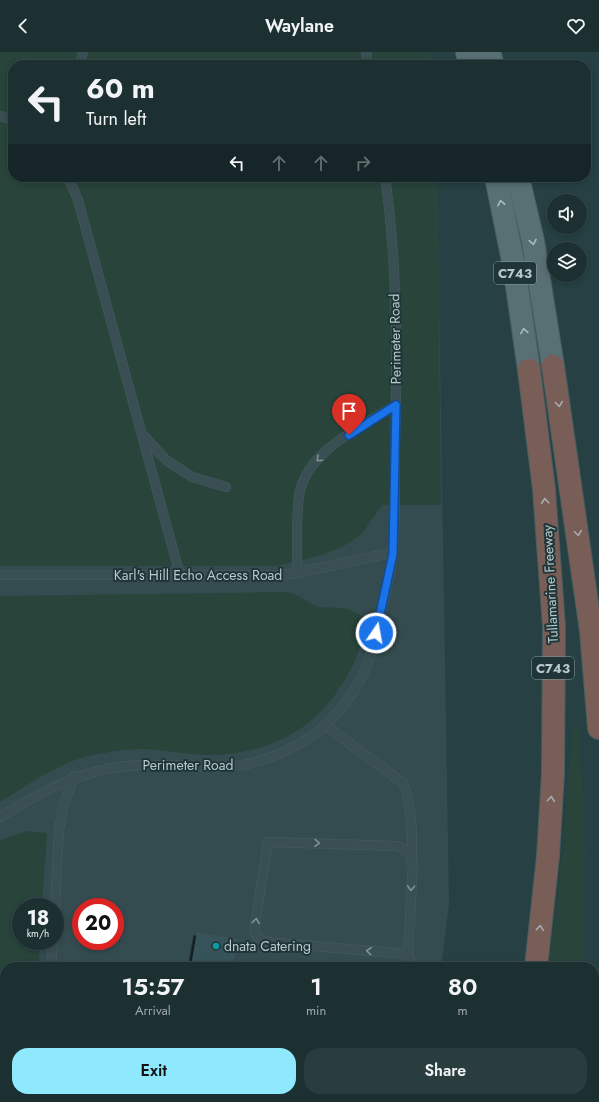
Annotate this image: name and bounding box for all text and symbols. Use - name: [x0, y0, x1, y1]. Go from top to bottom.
- text: Waylane: [265, 13, 334, 39]
- icon: back: [12, 15, 34, 37]
- icon: heart: [565, 15, 587, 37]
- text: 60 m: [86, 68, 155, 109]
- icon: left: [20, 76, 72, 128]
- text: Turn left: [86, 106, 146, 132]
- icon: left: [226, 152, 248, 174]
- icon: ahead: [268, 152, 290, 174]
- icon: ahead: [310, 152, 332, 174]
- icon: right: [352, 152, 374, 174]
- map controls: [547, 194, 587, 282]
- button: sound: [547, 194, 587, 234]
- one-way arrow: [498, 200, 506, 206]
- one-way arrow: [528, 239, 536, 246]
- button: layers: [547, 242, 587, 282]
- road number: C743: [494, 262, 536, 284]
- street label: Perimeter Road: [384, 293, 406, 385]
- one-way arrow: [520, 328, 529, 334]
- pin: [332, 394, 366, 435]
- icon: arrive: [338, 400, 360, 422]
- one-way arrow: [554, 401, 563, 407]
- one-way arrow: [316, 454, 323, 461]
- one-way arrow: [541, 498, 550, 504]
- street label: Tullamarine Freeway: [537, 523, 563, 644]
- one-way arrow: [573, 530, 582, 536]
- street label: Karl's Hill Echo Access Road: [114, 565, 282, 585]
- position arrow: [355, 612, 397, 654]
- road number: C743: [532, 657, 574, 679]
- street label: Perimeter Road: [143, 755, 233, 775]
- one-way arrow: [547, 796, 556, 802]
- one-way arrow: [314, 839, 320, 848]
- one-way arrow: [407, 885, 416, 891]
- speed limit sign: 20: [72, 898, 124, 950]
- text: 18: [27, 904, 49, 933]
- one-way arrow: [251, 918, 260, 925]
- one-way arrow: [535, 925, 544, 931]
- text: km/h: [27, 926, 49, 941]
- place label: dnata Catering: [224, 936, 311, 956]
- marker: dnata Catering: [211, 941, 221, 951]
- one-way arrow: [366, 946, 372, 955]
- text: 15:57: [121, 969, 184, 1004]
- text: 1: [310, 969, 322, 1004]
- text: 80: [448, 969, 478, 1004]
- text: Arrival: [135, 1001, 171, 1020]
- text: min: [306, 1001, 326, 1020]
- text: m: [458, 1001, 468, 1020]
- button: Exit: [12, 1048, 296, 1094]
- button: Share: [304, 1048, 587, 1094]

